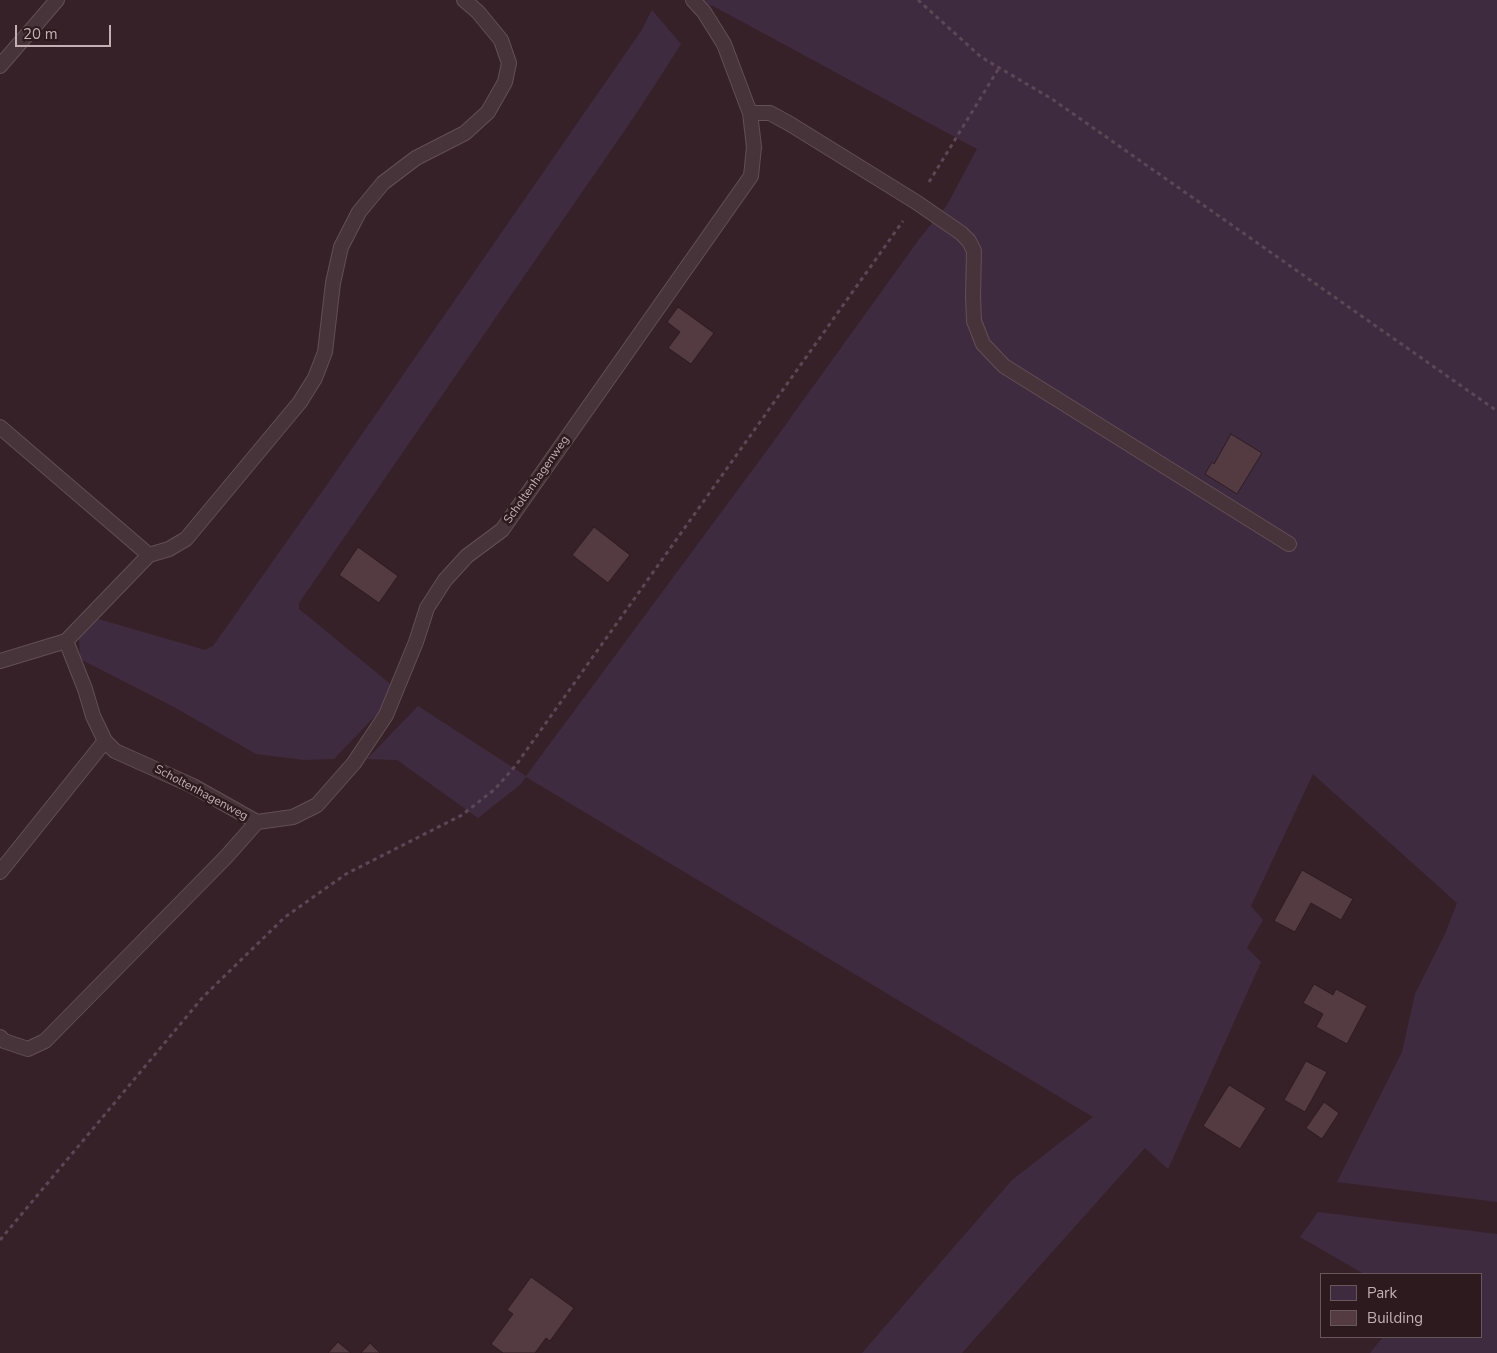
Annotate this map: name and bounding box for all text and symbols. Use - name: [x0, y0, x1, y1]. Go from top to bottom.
- scale bar: [18, 15, 114, 47]
- text: 20 m: [23, 24, 58, 44]
- street label: Scholtenhagenweg: [501, 433, 573, 527]
- street label: Scholtenhagenweg: [152, 762, 250, 824]
- legend: [1320, 1273, 1482, 1338]
- text: Park: [1367, 1283, 1397, 1303]
- text: Building: [1367, 1308, 1423, 1328]

